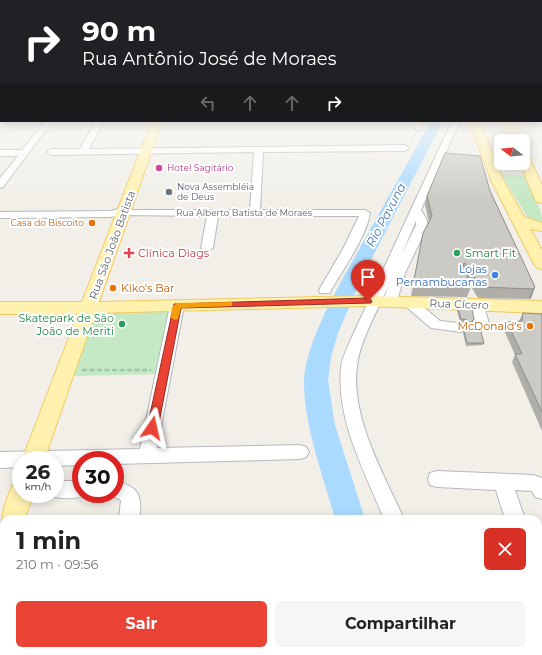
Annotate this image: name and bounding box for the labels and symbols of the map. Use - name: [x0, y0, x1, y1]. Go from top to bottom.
- north arrow: [494, 134, 530, 170]
- place label: Hotel Sagitário: [167, 162, 234, 173]
- marker: Hotel Sagitário: [154, 163, 164, 173]
- water label: Rio Pavuna: [363, 180, 409, 249]
- place label: Nova Assembléia de Deus: [177, 181, 254, 202]
- marker: Nova Assembléia de Deus: [164, 187, 174, 197]
- street label: Rua São João Batista: [86, 189, 138, 301]
- street label: Rua Alberto Batista de Moraes: [176, 207, 313, 218]
- place label: Casa do Biscoito: [11, 217, 84, 228]
- marker: Casa do Biscoito: [87, 218, 97, 228]
- place label: Clínica Diags: [138, 246, 210, 260]
- place label: Smart Fit: [465, 246, 517, 260]
- marker: Clínica Diags: [123, 247, 135, 259]
- marker: Smart Fit: [452, 248, 462, 258]
- pin: [351, 260, 385, 301]
- place label: Lojas Pernambucanas: [396, 262, 488, 289]
- marker: Lojas Pernambucanas: [490, 270, 500, 280]
- place label: Kiko's Bar: [121, 281, 175, 295]
- marker: Kiko's Bar: [108, 283, 118, 293]
- street label: Rua Cícero: [429, 296, 489, 312]
- place label: Skatepark de São João de Meriti: [19, 311, 114, 338]
- marker: Skatepark de São João de Meriti: [117, 319, 127, 329]
- place label: McDonald's: [457, 319, 523, 333]
- marker: McDonald's: [525, 321, 535, 331]
- position arrow: [131, 407, 173, 449]
- speed limit sign: 30: [72, 451, 124, 503]

